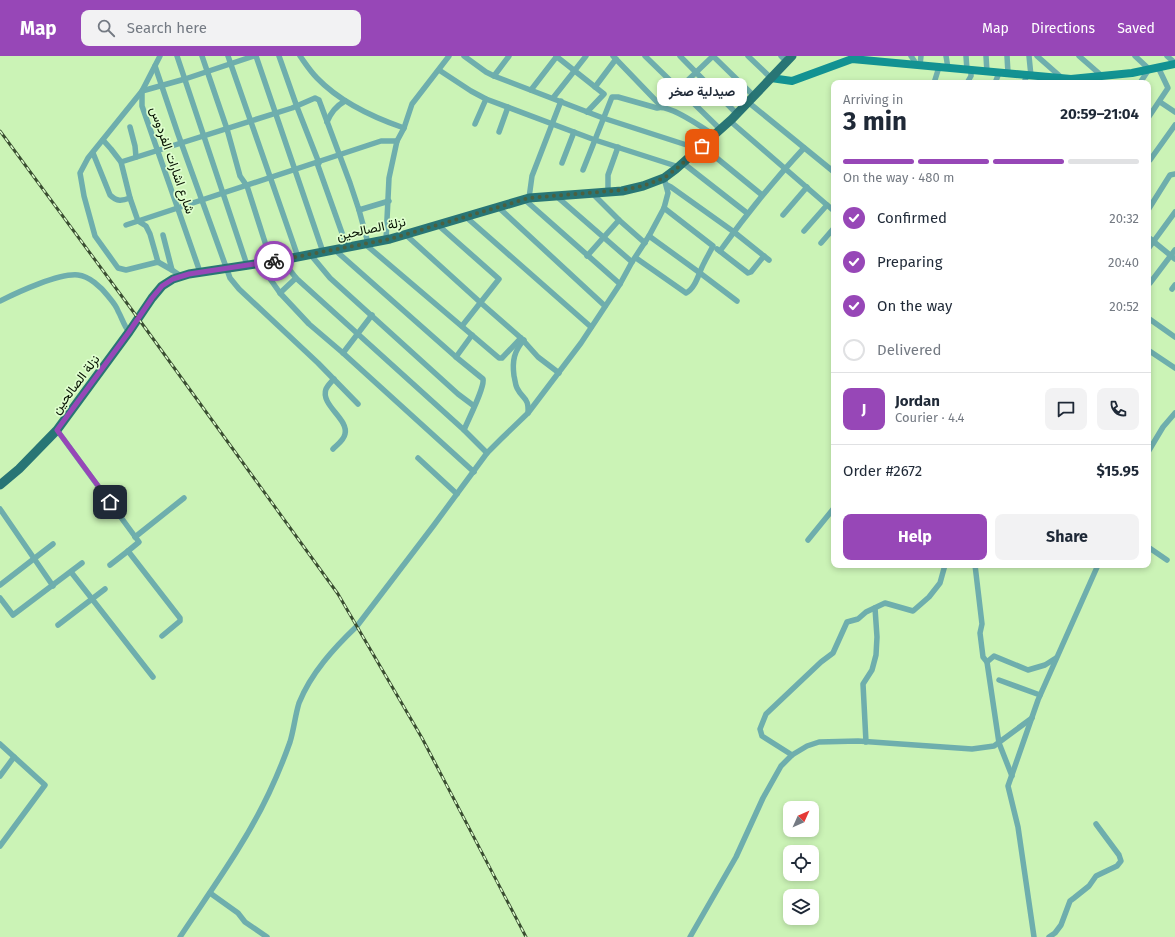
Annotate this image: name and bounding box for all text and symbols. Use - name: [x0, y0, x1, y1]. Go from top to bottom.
- search box: [81, 10, 361, 46]
- text: Map: [20, 17, 57, 40]
- icon: search: [95, 17, 117, 39]
- text: Search here: [127, 19, 207, 37]
- text: Map: [982, 20, 1009, 37]
- text: Directions: [1031, 20, 1095, 37]
- text: Saved: [1117, 20, 1155, 37]
- callout: صيدلية صخر: [657, 78, 747, 106]
- text: صيدلية صخر: [669, 84, 735, 99]
- text: Arriving in: [843, 92, 903, 107]
- street label: شارع اشارات الفردوس: [145, 105, 198, 216]
- text: 20:59–21:04: [1060, 105, 1139, 123]
- text: 3 min: [843, 106, 907, 137]
- pin: [685, 129, 719, 163]
- icon: bag: [691, 135, 713, 157]
- text: On the way · 480 m: [843, 170, 954, 185]
- icon: check: [843, 207, 865, 229]
- text: Confirmed: [877, 209, 947, 227]
- text: 20:32: [1109, 211, 1139, 226]
- street label: نزلة الصالحين: [335, 214, 408, 244]
- courier: [254, 241, 294, 281]
- icon: bike: [263, 250, 285, 272]
- icon: check: [843, 251, 865, 273]
- text: Preparing: [877, 253, 942, 271]
- text: 20:40: [1108, 255, 1139, 270]
- icon: check: [843, 295, 865, 317]
- text: On the way: [877, 297, 952, 315]
- text: 20:52: [1109, 299, 1139, 314]
- text: Delivered: [877, 341, 941, 359]
- street label: نزلة الصالحين: [48, 352, 104, 417]
- button: chat: [1045, 388, 1087, 430]
- button: phone: [1097, 388, 1139, 430]
- text: Jordan: [895, 392, 940, 410]
- text: J: [862, 400, 866, 418]
- text: Courier · 4.4: [895, 410, 965, 425]
- text: Order #2672: [843, 462, 922, 480]
- text: $15.95: [1097, 462, 1139, 480]
- pin: [93, 485, 127, 519]
- icon: home: [99, 491, 121, 513]
- button: Help: [843, 514, 987, 560]
- button: Share: [995, 514, 1139, 560]
- north arrow: [783, 801, 819, 837]
- map controls: [783, 801, 819, 925]
- button: locate: [783, 845, 819, 881]
- button: layers: [783, 889, 819, 925]

